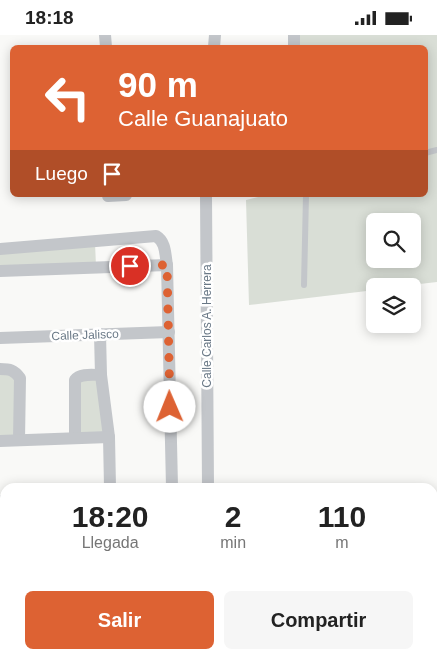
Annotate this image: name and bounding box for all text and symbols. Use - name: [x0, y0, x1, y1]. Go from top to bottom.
- text: 18:18: [25, 7, 74, 28]
- icon: left: [35, 65, 100, 130]
- text: 90 m: [118, 65, 198, 104]
- text: Calle Guanajuato: [118, 106, 288, 131]
- icon: arrive: [98, 160, 126, 188]
- text: Luego: [35, 163, 88, 184]
- map controls: [366, 213, 421, 333]
- button: search: [366, 213, 421, 268]
- pin: [109, 245, 151, 287]
- icon: arrive: [116, 252, 144, 280]
- street label: Calle Carlos A. Herrera: [200, 264, 214, 388]
- button: layers: [366, 278, 421, 333]
- street label: Calle Jalisco: [51, 327, 119, 343]
- position arrow: [143, 380, 195, 432]
- text: 18:20: [72, 500, 149, 533]
- text: 2: [225, 500, 242, 533]
- text: 110: [318, 500, 366, 533]
- text: Llegada: [82, 534, 139, 551]
- text: min: [220, 534, 246, 551]
- text: m: [335, 534, 349, 551]
- button: Salir: [25, 591, 214, 649]
- button: Compartir: [224, 591, 413, 649]

